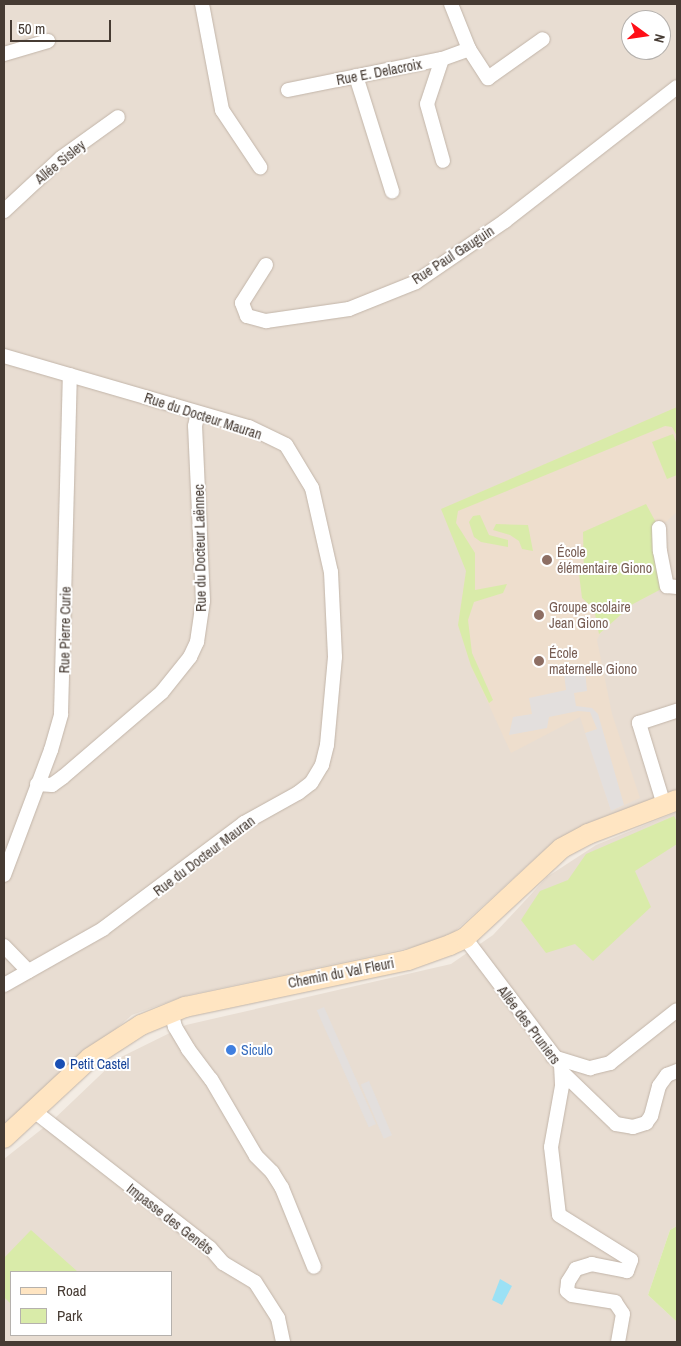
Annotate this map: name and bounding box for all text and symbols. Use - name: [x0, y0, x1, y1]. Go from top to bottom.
- scale bar: [12, 10, 114, 42]
- north arrow: [621, 10, 671, 60]
- text: 50 m: [18, 18, 45, 39]
- text: N: [650, 32, 669, 45]
- street label: Rue E. Delacroix: [335, 55, 423, 89]
- street label: Allée Sisley: [31, 137, 89, 187]
- street label: Rue Paul Gauguin: [409, 222, 497, 288]
- street label: Rue du Docteur Mauran: [142, 389, 264, 443]
- street label: Rue du Docteur Laënnec: [190, 484, 210, 612]
- place label: École élémentaire Giono: [557, 544, 652, 576]
- marker: École élémentaire Giono: [541, 554, 553, 566]
- street label: Rue Pierre Curie: [56, 586, 74, 674]
- place label: Groupe scolaire Jean Giono: [549, 599, 631, 632]
- marker: Groupe scolaire Jean Giono: [533, 609, 545, 621]
- place label: École maternelle Giono: [549, 645, 637, 678]
- marker: École maternelle Giono: [533, 655, 545, 667]
- street label: Rue du Docteur Mauran: [150, 812, 258, 900]
- street label: Chemin du Val Fleuri: [287, 954, 395, 992]
- street label: Allée des Pruniers: [494, 982, 564, 1068]
- place label: Siculo: [241, 1042, 273, 1058]
- marker: Siculo: [225, 1044, 237, 1056]
- place label: Petit Castel: [70, 1056, 129, 1072]
- marker: Petit Castel: [54, 1058, 66, 1070]
- street label: Impasse des Genêts: [123, 1180, 217, 1258]
- legend: [10, 1271, 172, 1336]
- text: Road: [57, 1280, 86, 1301]
- text: Park: [57, 1305, 82, 1326]

